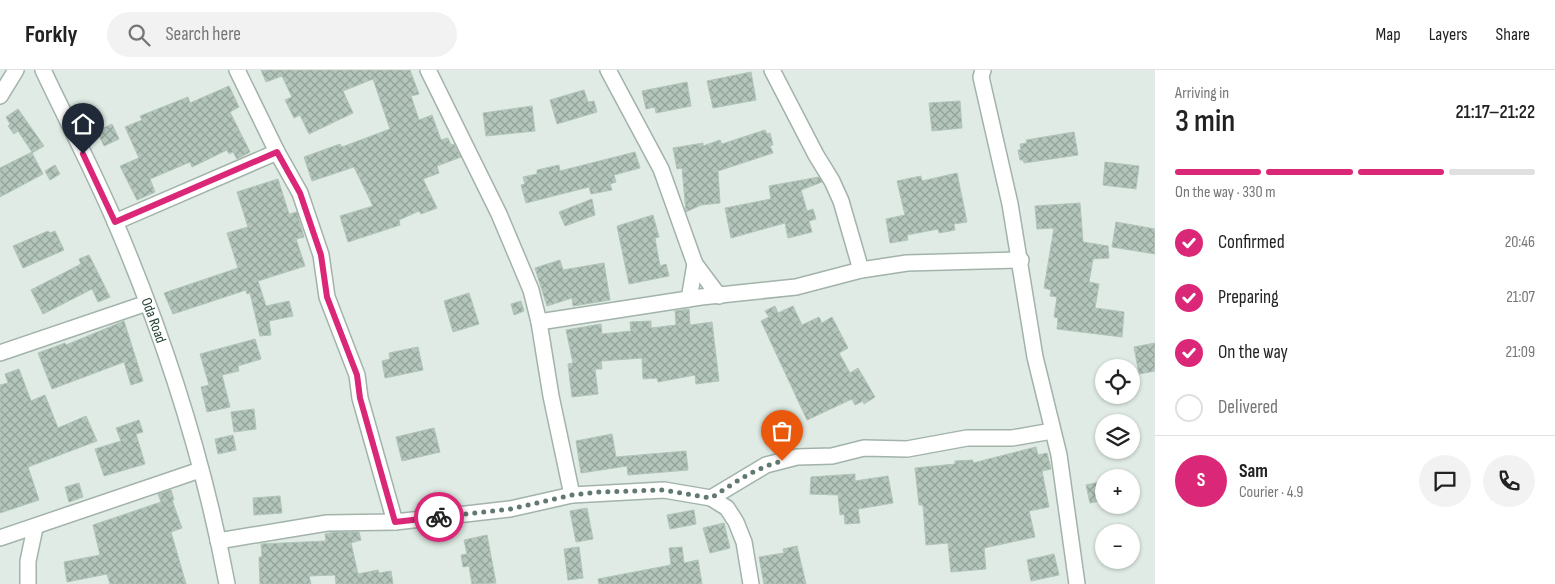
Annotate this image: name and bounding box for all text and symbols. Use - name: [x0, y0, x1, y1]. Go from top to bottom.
- search box: [107, 12, 457, 57]
- text: Forkly: [25, 20, 77, 49]
- icon: search: [125, 21, 153, 49]
- text: Search here: [165, 23, 241, 46]
- text: Map: [1376, 24, 1401, 45]
- text: Layers: [1429, 24, 1468, 45]
- text: Share: [1496, 24, 1530, 45]
- text: Arriving in: [1175, 84, 1229, 103]
- text: 21:17–21:22: [1455, 101, 1535, 124]
- text: 3 min: [1175, 102, 1235, 141]
- pin: [62, 103, 104, 154]
- icon: home: [69, 110, 97, 138]
- text: On the way · 330 m: [1175, 183, 1276, 202]
- icon: check: [1175, 229, 1203, 257]
- text: Confirmed: [1218, 231, 1285, 254]
- text: 20:46: [1505, 233, 1535, 252]
- icon: check: [1175, 284, 1203, 312]
- text: Preparing: [1218, 286, 1279, 309]
- text: 21:07: [1506, 288, 1535, 307]
- street label: Oda Road: [137, 295, 171, 346]
- icon: check: [1175, 339, 1203, 367]
- text: On the way: [1218, 341, 1288, 364]
- text: 21:09: [1506, 343, 1535, 362]
- map controls: [1095, 359, 1140, 569]
- button: locate: [1095, 359, 1140, 404]
- text: Delivered: [1218, 396, 1278, 419]
- pin: [761, 410, 803, 461]
- button: layers: [1095, 414, 1140, 459]
- icon: bag: [768, 417, 796, 445]
- button: chat: [1419, 455, 1471, 507]
- button: phone: [1483, 455, 1535, 507]
- text: Sam: [1239, 460, 1268, 483]
- button: +: [1095, 469, 1140, 514]
- text: S: [1197, 469, 1205, 492]
- text: Courier · 4.9: [1239, 483, 1303, 502]
- courier: [414, 492, 464, 542]
- icon: bike: [425, 503, 453, 531]
- button: −: [1095, 524, 1140, 569]

